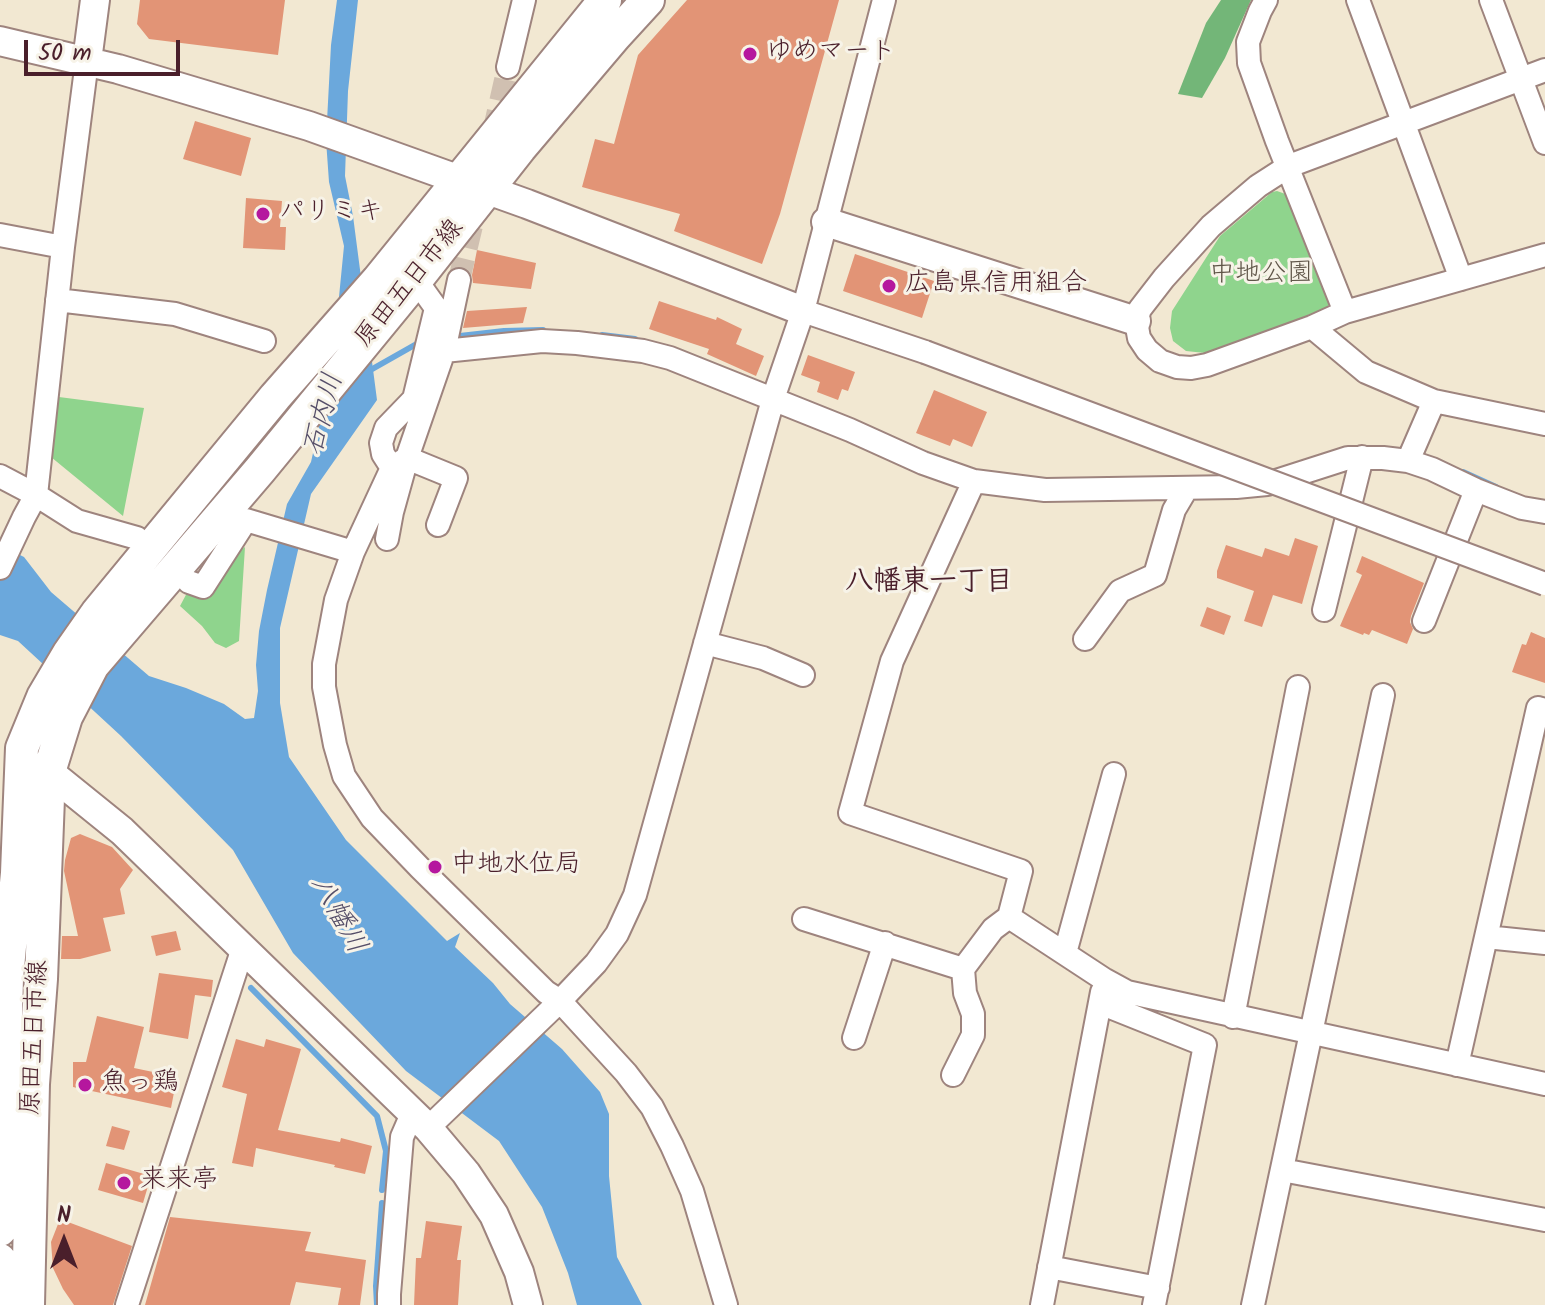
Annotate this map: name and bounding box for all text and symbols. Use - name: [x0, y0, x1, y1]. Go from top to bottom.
- scale bar: [28, 24, 184, 74]
- text: 50 m: [38, 34, 92, 73]
- place label: ゆめマート: [766, 38, 896, 70]
- marker: ゆめマート: [741, 45, 759, 63]
- place label: パリミキ: [279, 198, 383, 230]
- marker: パリミキ: [254, 205, 272, 223]
- street label: 原田五日市線: [350, 215, 472, 355]
- park label: 中地公園: [1209, 260, 1313, 292]
- place label: 広島県信用組合: [905, 270, 1087, 302]
- marker: 広島県信用組合: [880, 277, 898, 295]
- water label: 石内川: [299, 370, 353, 460]
- district label: 八幡東一丁目: [845, 567, 1013, 601]
- place label: 中地水位局: [451, 851, 581, 883]
- marker: 中地水位局: [426, 858, 444, 876]
- water label: 八幡川: [301, 871, 371, 961]
- street label: 原田五日市線: [17, 959, 57, 1117]
- place label: 魚っ鶏: [101, 1069, 179, 1101]
- marker: 魚っ鶏: [76, 1076, 94, 1094]
- place label: 来来亭: [140, 1167, 218, 1199]
- marker: 来来亭: [115, 1174, 133, 1192]
- text: N: [57, 1199, 71, 1234]
- north arrow: [24, 1201, 104, 1281]

